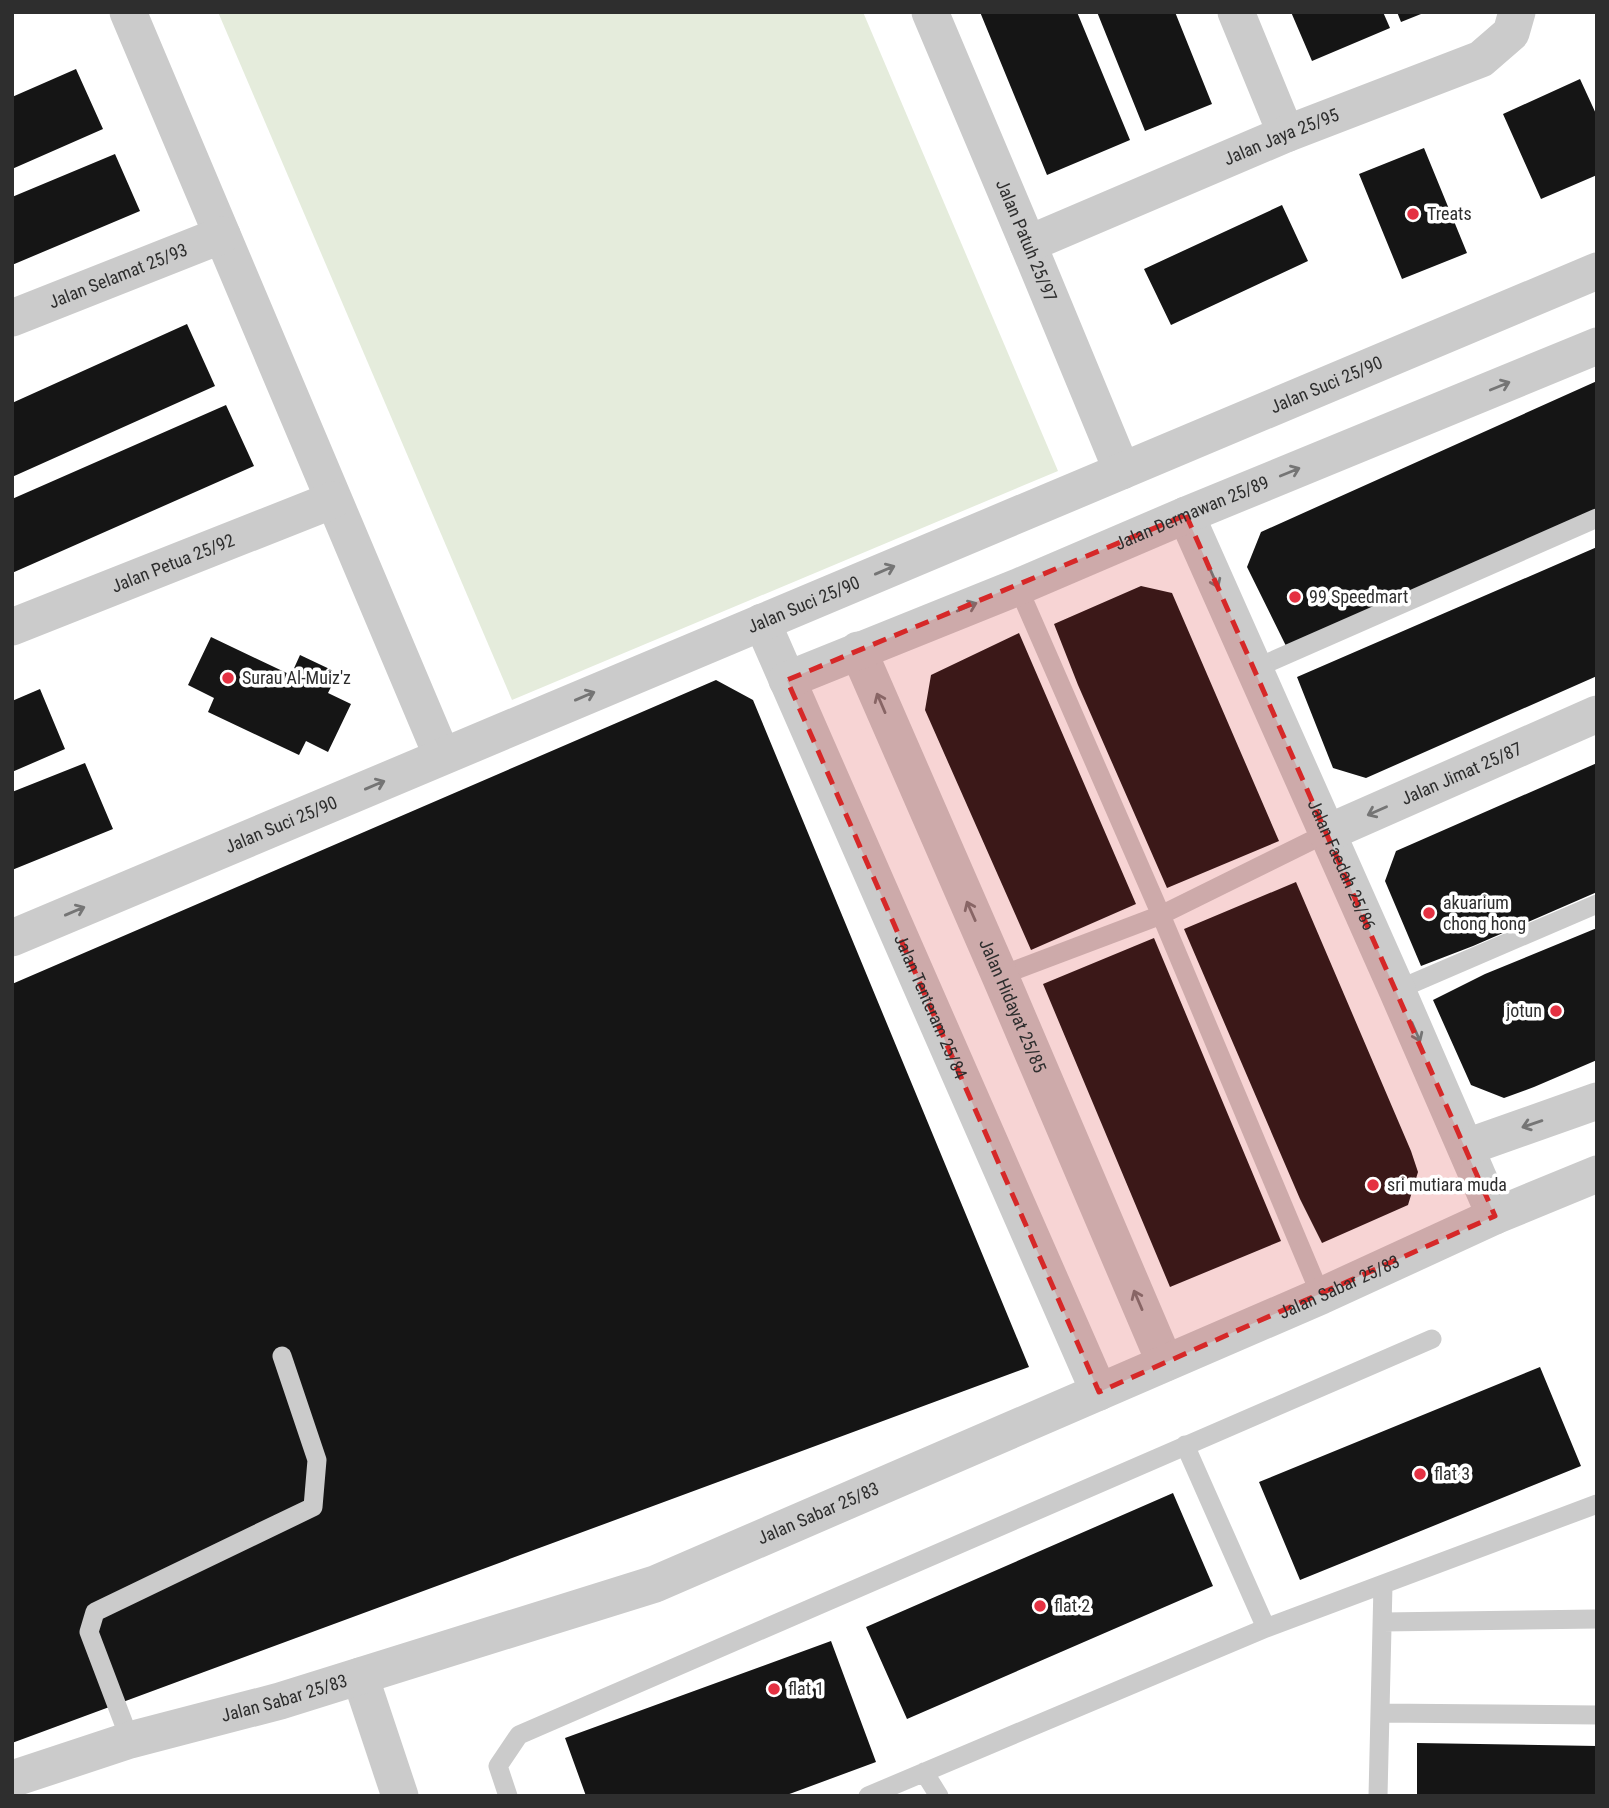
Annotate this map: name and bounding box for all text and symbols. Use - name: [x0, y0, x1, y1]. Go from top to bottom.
- street label: Jalan Jaya 25/95: [1220, 104, 1342, 169]
- street label: Jalan Patuh 25/97: [992, 176, 1062, 305]
- place label: Treats: [1427, 203, 1472, 224]
- marker: Treats: [1405, 206, 1421, 222]
- street label: Jalan Selamat 25/93: [45, 239, 190, 312]
- street label: Jalan Suci 25/90: [1267, 352, 1385, 417]
- one-way arrow: [1489, 379, 1511, 392]
- one-way arrow: [1279, 465, 1300, 478]
- street label: Jalan Dermawan 25/89: [1112, 471, 1272, 554]
- street label: Jalan Petua 25/92: [108, 529, 237, 597]
- one-way arrow: [873, 563, 895, 576]
- one-way arrow: [1208, 566, 1221, 588]
- street label: Jalan Suci 25/90: [744, 571, 863, 637]
- place label: 99 Speedmart: [1309, 586, 1408, 607]
- marker: 99 Speedmart: [1287, 589, 1303, 605]
- one-way arrow: [955, 600, 977, 613]
- place label: Surau Al-Muiz'z: [242, 667, 351, 688]
- marker: Surau Al-Muiz'z: [220, 670, 236, 686]
- one-way arrow: [573, 689, 595, 702]
- one-way arrow: [873, 692, 886, 714]
- street label: Jalan Jimat 25/87: [1398, 737, 1525, 809]
- one-way arrow: [364, 777, 385, 790]
- street label: Jalan Suci 25/90: [222, 791, 340, 857]
- street label: Jalan Faedah 25/86: [1304, 796, 1380, 934]
- one-way arrow: [1367, 805, 1389, 818]
- place label: akuarium chong hong: [1443, 892, 1526, 934]
- one-way arrow: [964, 901, 977, 922]
- one-way arrow: [64, 904, 85, 917]
- marker: akuarium chong hong: [1421, 905, 1437, 921]
- street label: Jalan Tenteram 25/84: [890, 931, 972, 1082]
- street label: Jalan Hidayat 25/85: [975, 936, 1051, 1076]
- place label: jotun: [1505, 1000, 1542, 1021]
- marker: jotun: [1548, 1003, 1564, 1019]
- one-way arrow: [1410, 1020, 1423, 1042]
- one-way arrow: [1522, 1119, 1544, 1131]
- place label: sri mutiara muda: [1387, 1174, 1507, 1195]
- marker: sri mutiara muda: [1365, 1177, 1381, 1193]
- street label: Jalan Sabar 25/83: [1275, 1250, 1403, 1323]
- one-way arrow: [1131, 1290, 1144, 1312]
- place label: flat 3: [1434, 1463, 1470, 1484]
- marker: flat 3: [1412, 1466, 1428, 1482]
- street label: Jalan Sabar 25/83: [754, 1477, 882, 1548]
- place label: flat 2: [1054, 1595, 1090, 1616]
- marker: flat 2: [1032, 1598, 1048, 1614]
- street label: Jalan Sabar 25/83: [219, 1670, 350, 1726]
- place label: flat 1: [788, 1678, 824, 1699]
- marker: flat 1: [766, 1681, 782, 1697]

